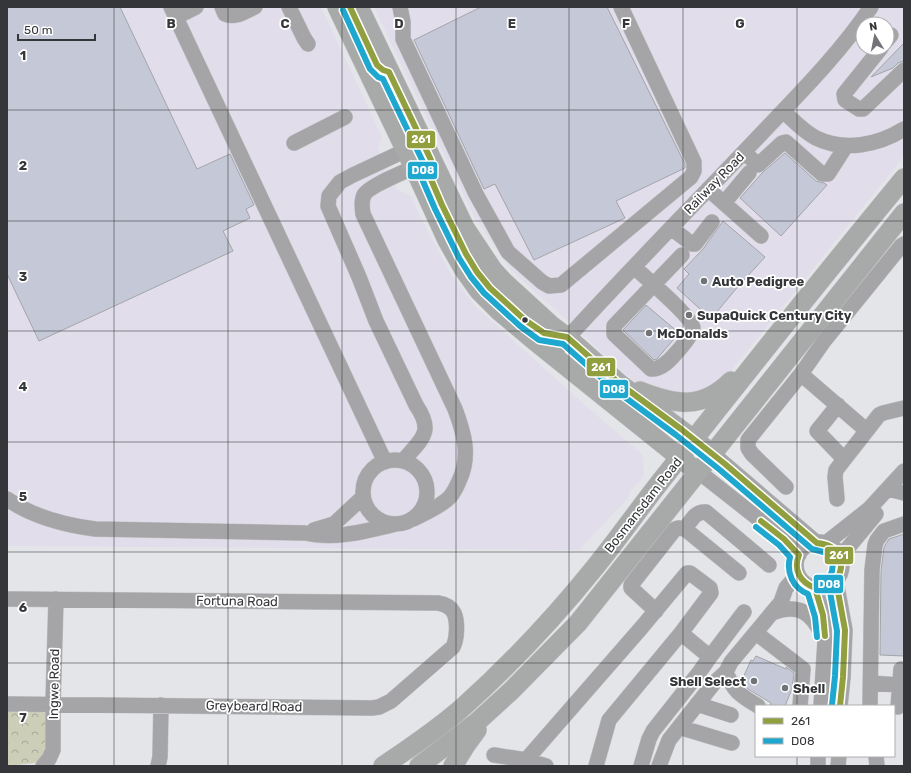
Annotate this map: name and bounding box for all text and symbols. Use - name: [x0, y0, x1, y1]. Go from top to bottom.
- scale bar: [18, 16, 95, 42]
- text: B: [166, 16, 176, 31]
- text: C: [280, 16, 290, 31]
- text: D: [394, 16, 404, 31]
- text: E: [508, 16, 516, 31]
- text: F: [622, 16, 630, 31]
- text: G: [735, 16, 745, 31]
- north arrow: [855, 16, 895, 56]
- text: N: [868, 20, 878, 34]
- text: 50 m: [24, 23, 52, 37]
- text: 1: [20, 48, 26, 63]
- line badge: 261: [406, 130, 436, 149]
- text: 261: [411, 133, 431, 146]
- street label: Railway Road: [681, 149, 747, 217]
- text: 2: [19, 158, 27, 173]
- line badge: D08: [407, 161, 438, 180]
- text: D08: [412, 164, 434, 177]
- text: 3: [19, 269, 28, 284]
- place label: Auto Pedigree: [712, 274, 805, 289]
- marker: Auto Pedigree: [699, 276, 709, 286]
- place label: SupaQuick Century City: [697, 308, 852, 323]
- marker: SupaQuick Century City: [684, 310, 694, 320]
- unlabelled marker: [520, 315, 530, 325]
- place label: McDonalds: [657, 326, 728, 341]
- marker: McDonalds: [644, 328, 654, 338]
- line badge: 261: [586, 357, 616, 377]
- text: 261: [591, 361, 611, 374]
- text: 4: [19, 379, 28, 394]
- line badge: D08: [599, 379, 629, 399]
- text: D08: [603, 383, 625, 396]
- street label: Bosmansdam Road: [601, 454, 685, 556]
- text: 5: [19, 489, 27, 504]
- line badge: 261: [824, 546, 854, 565]
- text: 261: [829, 549, 849, 562]
- line badge: D08: [813, 574, 844, 594]
- text: D08: [818, 578, 840, 591]
- street label: Fortuna Road: [196, 593, 278, 609]
- text: 6: [19, 600, 28, 615]
- street label: Ingwe Road: [46, 649, 63, 720]
- place label: Shell Select: [669, 674, 746, 689]
- marker: Shell Select: [749, 676, 759, 686]
- place label: Shell: [793, 681, 825, 696]
- marker: Shell: [780, 683, 790, 693]
- street label: Greybeard Road: [206, 698, 302, 714]
- legend: [755, 705, 895, 757]
- text: 7: [19, 710, 27, 725]
- text: 261: [791, 714, 810, 728]
- text: D08: [791, 734, 815, 748]

